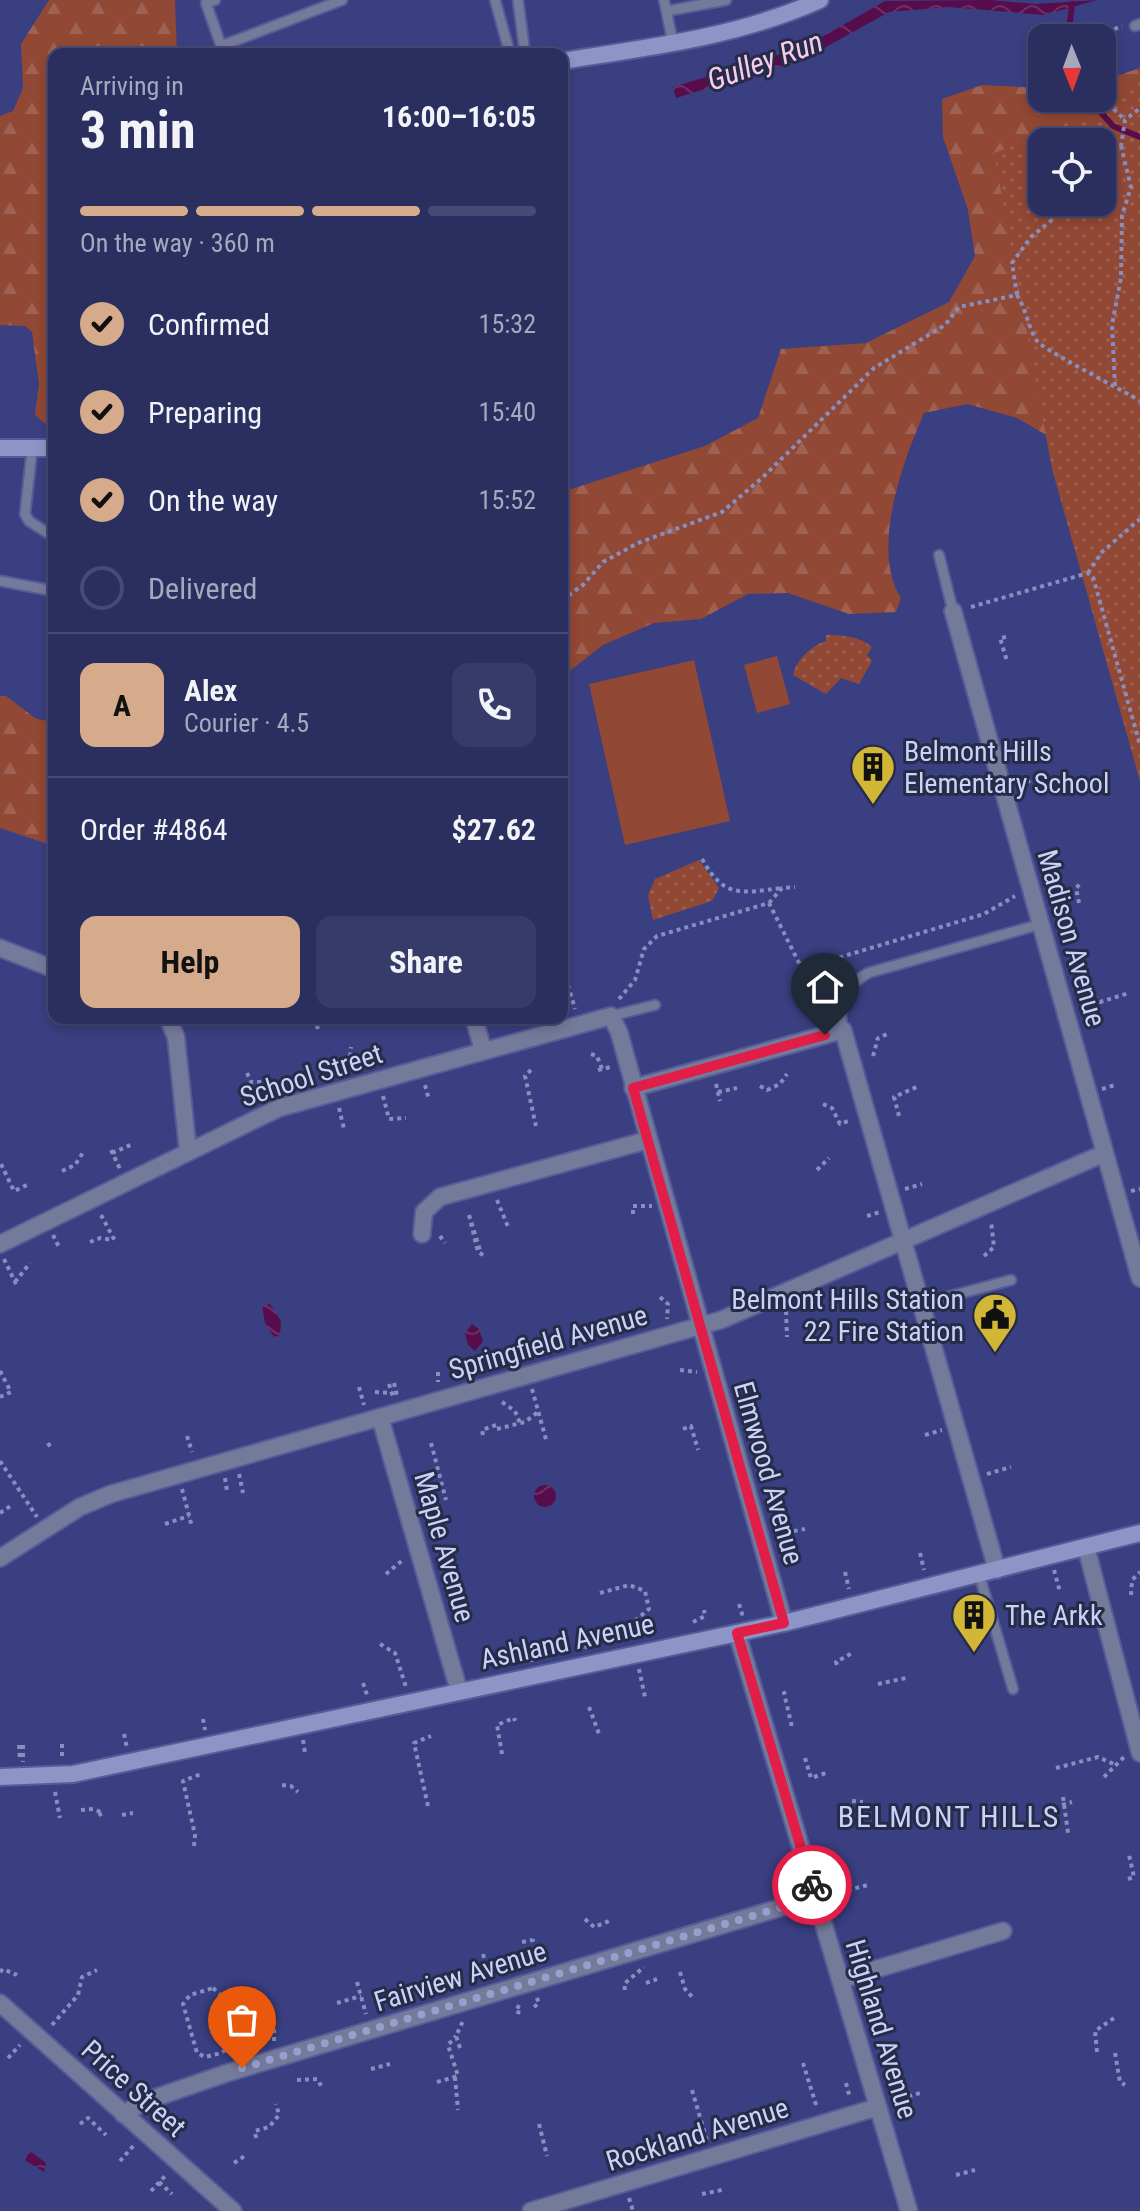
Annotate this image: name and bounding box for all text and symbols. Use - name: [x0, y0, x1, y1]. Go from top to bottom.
- water label: Gulley Run: [702, 23, 827, 98]
- north arrow: [1028, 24, 1116, 112]
- map controls: [1028, 24, 1116, 216]
- text: Arriving in: [80, 71, 184, 101]
- text: 16:00–16:05: [382, 99, 536, 134]
- text: 3 min: [80, 100, 196, 161]
- button: locate: [1028, 128, 1116, 216]
- text: On the way · 360 m: [80, 228, 275, 258]
- icon: check: [80, 302, 124, 346]
- text: Confirmed: [148, 307, 270, 342]
- text: 15:32: [479, 309, 536, 339]
- icon: check: [80, 390, 124, 434]
- text: Preparing: [148, 395, 262, 430]
- text: 15:40: [479, 397, 536, 427]
- icon: check: [80, 478, 124, 522]
- text: On the way: [148, 483, 278, 518]
- text: 15:52: [479, 485, 536, 515]
- text: Delivered: [148, 571, 257, 606]
- button: phone: [452, 663, 536, 747]
- text: Alex: [184, 673, 237, 708]
- text: A: [113, 688, 131, 723]
- text: Courier · 4.5: [184, 708, 309, 738]
- place label: Belmont Hills Elementary School: [904, 735, 1109, 800]
- building icon: Belmont Hills Elementary School: [849, 743, 897, 806]
- text: Order #4864: [80, 812, 228, 847]
- text: $27.62: [451, 812, 536, 847]
- street label: Madison Avenue: [1031, 846, 1113, 1030]
- button: Help: [80, 916, 300, 1008]
- button: Share: [316, 916, 536, 1008]
- pin: [791, 953, 859, 1035]
- icon: home: [803, 965, 847, 1009]
- street label: School Street: [236, 1037, 386, 1114]
- place label: Belmont Hills Station 22 Fire Station: [731, 1283, 964, 1348]
- public building icon: Belmont Hills Station 22 Fire Station: [971, 1291, 1019, 1354]
- street label: Springfield Avenue: [445, 1298, 651, 1387]
- street label: Elmwood Avenue: [727, 1378, 810, 1568]
- street label: Maple Avenue: [407, 1468, 482, 1626]
- building icon: The Arkk: [950, 1591, 998, 1654]
- place label: The Arkk: [1005, 1599, 1103, 1632]
- street label: Ashland Avenue: [477, 1607, 657, 1676]
- district label: BELMONT HILLS: [838, 1799, 1060, 1834]
- courier: [772, 1845, 852, 1925]
- icon: bike: [790, 1863, 834, 1907]
- street label: Fairview Avenue: [370, 1935, 550, 2018]
- street label: Highland Avenue: [839, 1936, 924, 2123]
- pin: [208, 1986, 276, 2068]
- icon: bag: [220, 1998, 264, 2042]
- street label: Price Street: [75, 2033, 192, 2144]
- street label: Rockland Avenue: [602, 2091, 792, 2178]

